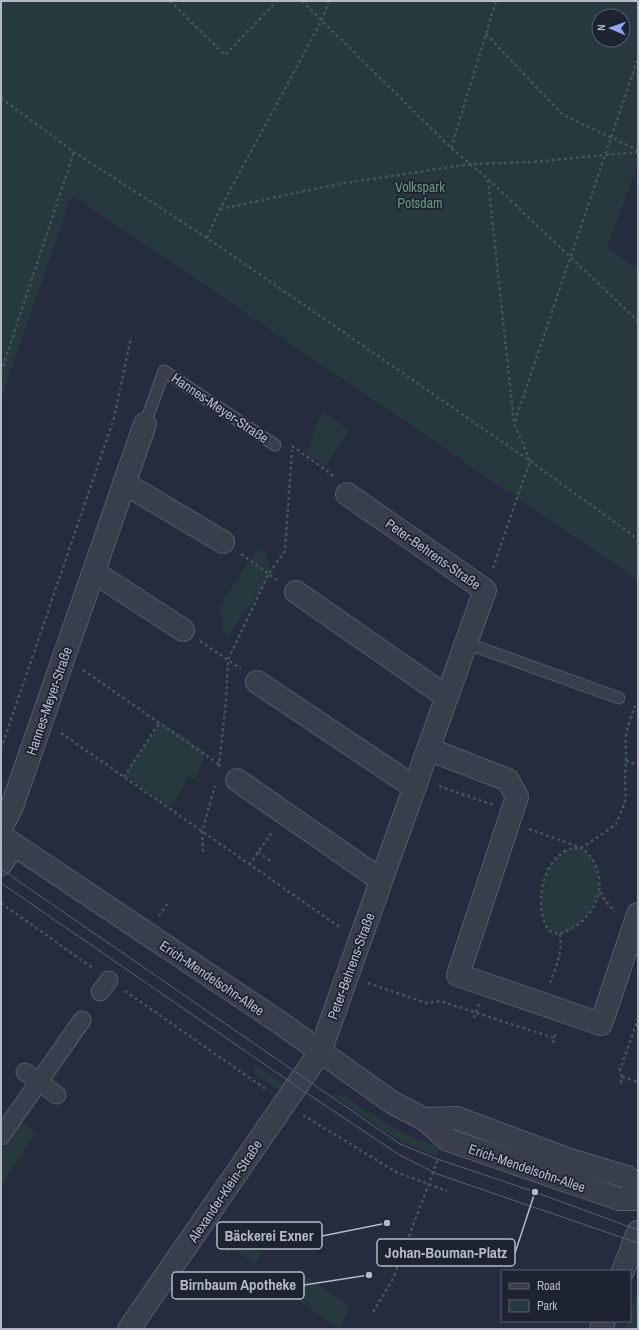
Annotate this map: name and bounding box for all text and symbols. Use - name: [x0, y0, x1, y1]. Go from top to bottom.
- north arrow: [591, 8, 631, 48]
- text: N: [594, 24, 608, 31]
- park label: Volkspark Potsdam: [395, 178, 445, 212]
- street label: Hannes-Meyer-Straße: [168, 369, 272, 447]
- street label: Peter-Behrens-Straße: [382, 514, 484, 594]
- street label: Hannes-Meyer-Straße: [22, 644, 76, 758]
- street label: Peter-Behrens-Straße: [323, 910, 379, 1022]
- street label: Erich-Mendelsohn-Allee: [156, 936, 268, 1020]
- street label: Alexander-Klein-Straße: [183, 1136, 266, 1247]
- street label: Erich-Mendelsohn-Allee: [466, 1140, 588, 1196]
- callout: Bäckerei Exner: [217, 1222, 322, 1249]
- text: Bäckerei Exner: [225, 1225, 314, 1246]
- callout: Johan-Bouman-Platz: [377, 1239, 515, 1266]
- text: Johan-Bouman-Platz: [385, 1242, 507, 1263]
- legend: [501, 1270, 631, 1322]
- callout: Birnbaum Apotheke: [172, 1272, 304, 1299]
- text: Birnbaum Apotheke: [180, 1274, 296, 1295]
- text: Road: [537, 1278, 561, 1294]
- text: Park: [537, 1298, 557, 1314]

